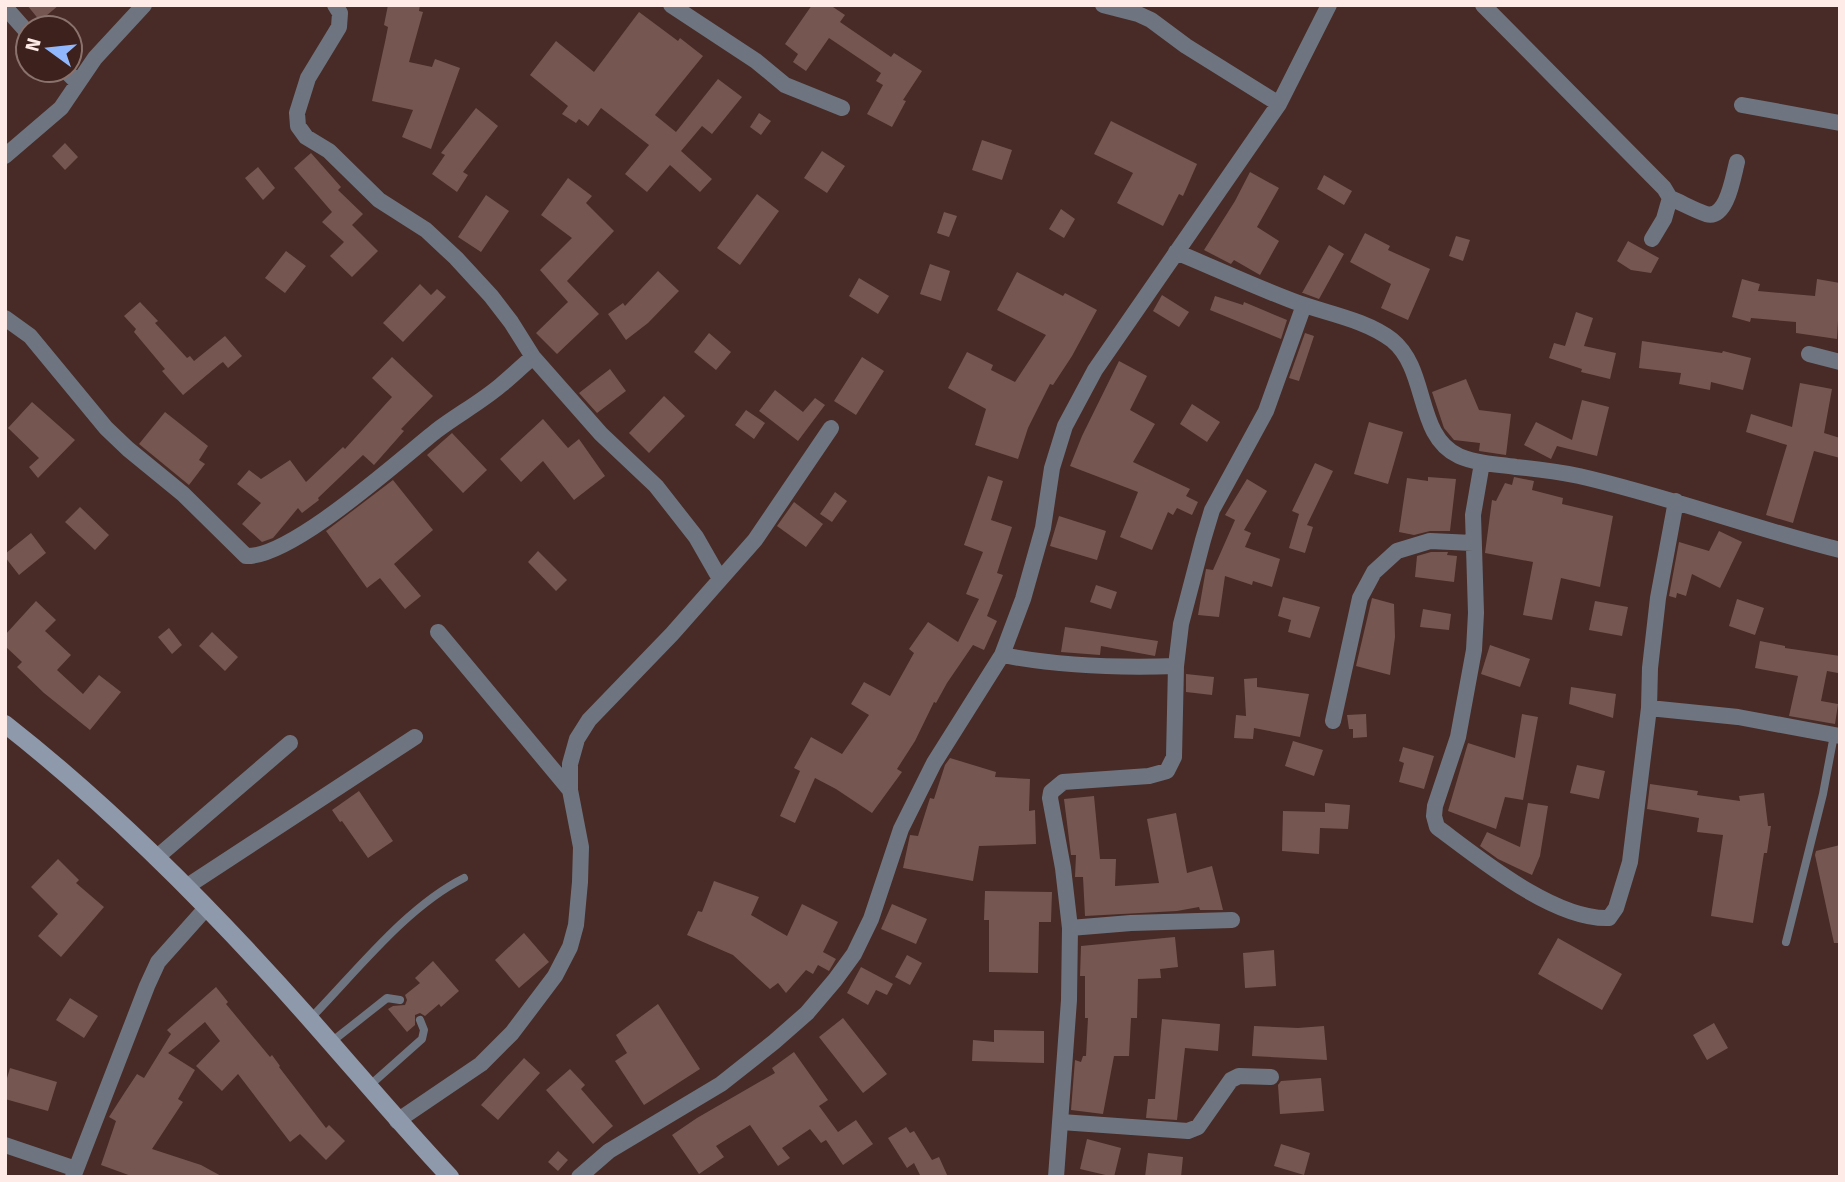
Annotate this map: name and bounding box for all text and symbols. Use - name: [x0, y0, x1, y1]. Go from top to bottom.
- north arrow: [14, 14, 84, 84]
- text: N: [20, 36, 46, 54]

